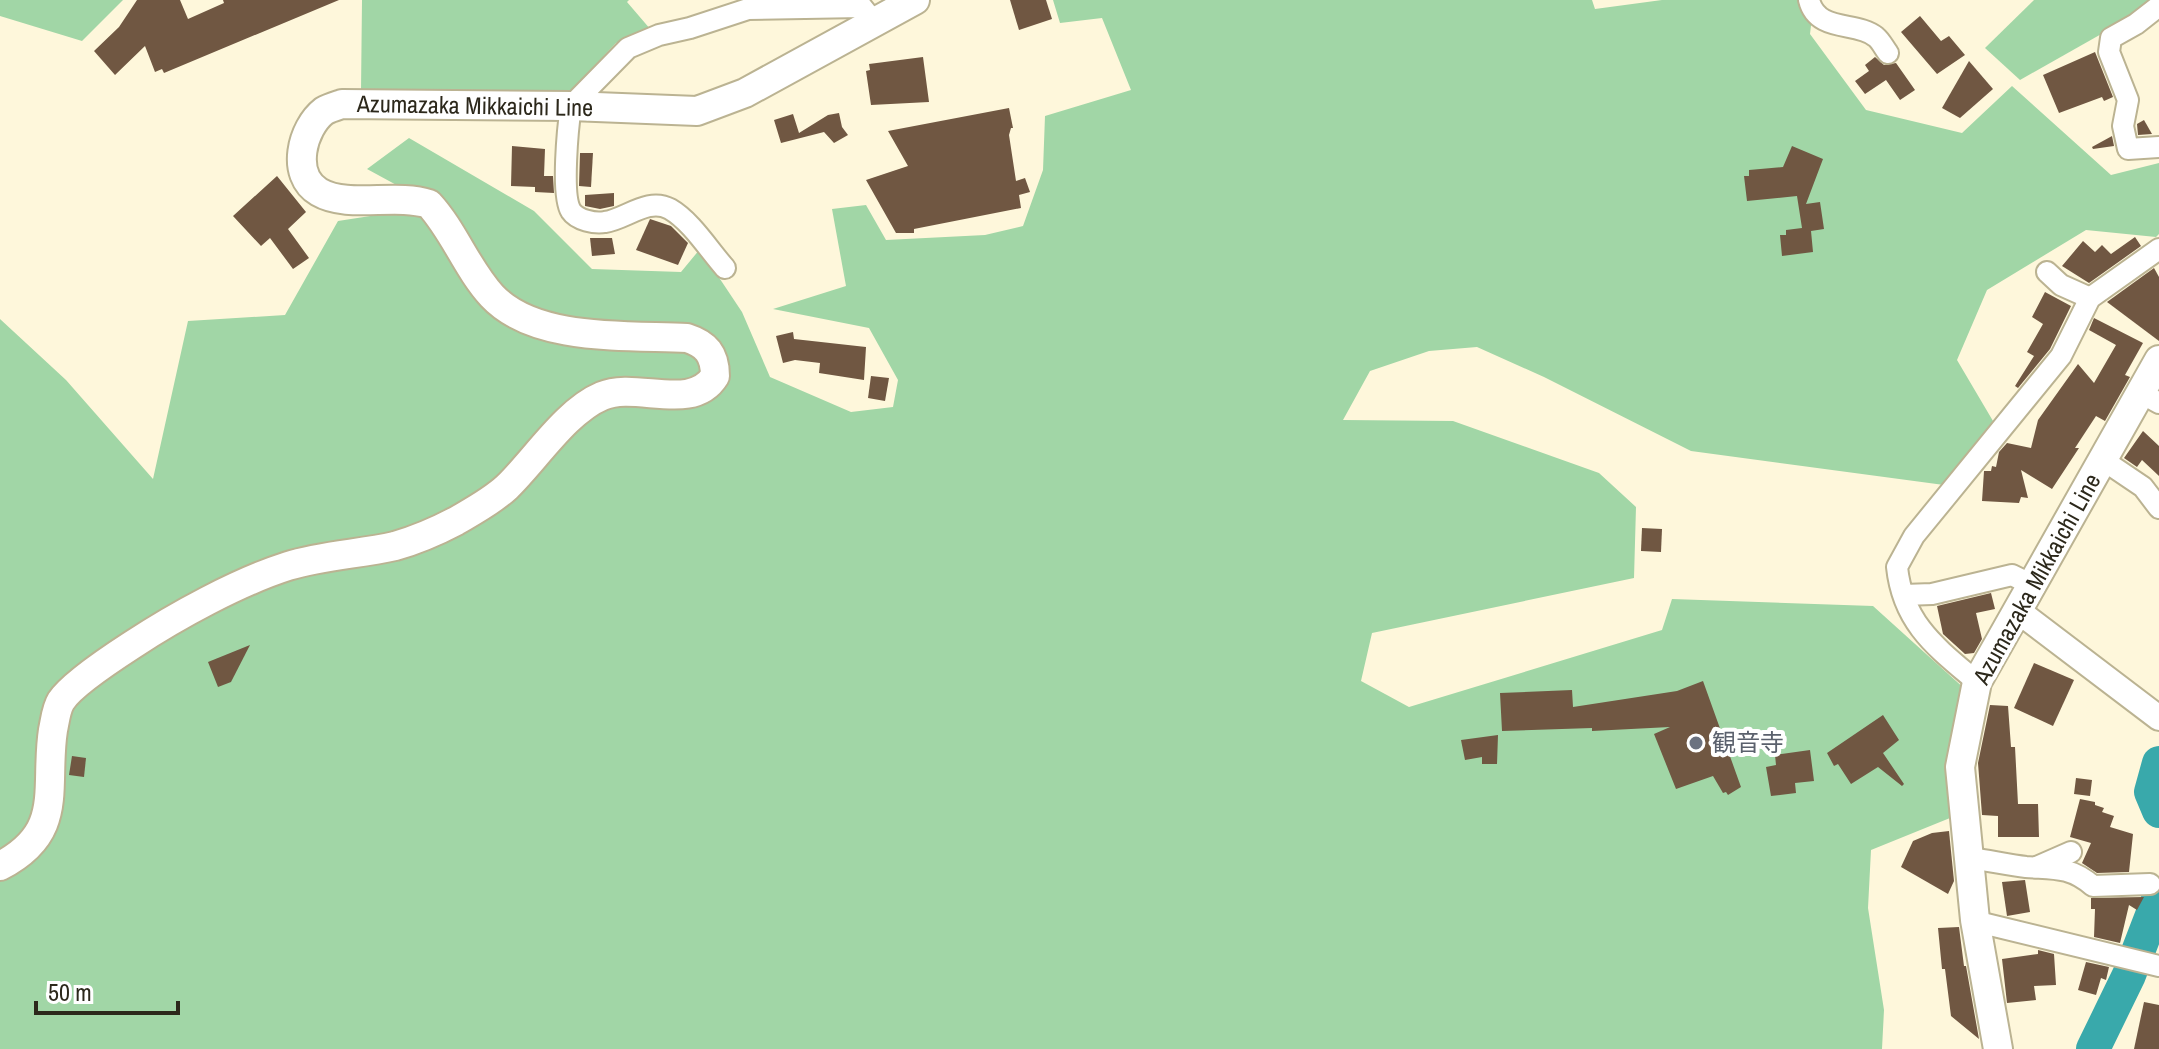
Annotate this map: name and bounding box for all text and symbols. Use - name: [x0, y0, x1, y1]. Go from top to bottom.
- street label: Azumazaka Mikkaichi Line: [356, 87, 593, 123]
- street label: Azumazaka Mikkaichi Line: [1964, 467, 2107, 690]
- place label: 観音寺: [1712, 726, 1784, 758]
- marker: 観音寺: [1687, 734, 1705, 752]
- scale bar: [36, 965, 178, 1015]
- text: 50 m: [48, 976, 92, 1008]

